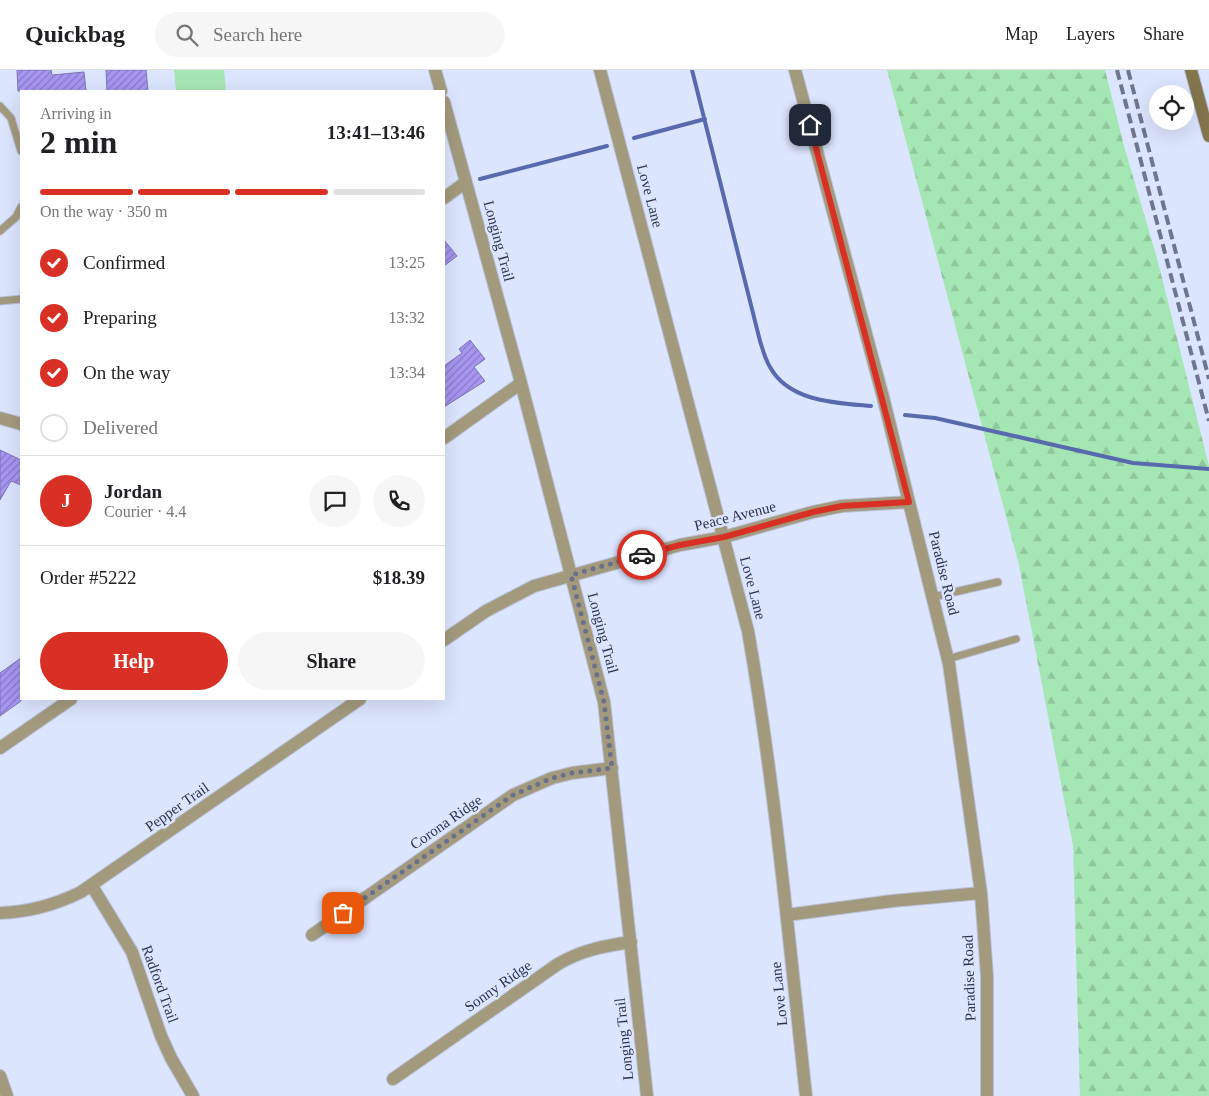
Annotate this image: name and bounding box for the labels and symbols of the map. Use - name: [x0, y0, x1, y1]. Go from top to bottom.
- pin: [789, 104, 831, 146]
- street label: Love Lane: [634, 163, 666, 230]
- street label: Longing Trail: [481, 199, 517, 283]
- street label: Peace Avenue: [693, 498, 778, 534]
- street label: Paradise Road: [926, 529, 962, 617]
- courier: [617, 530, 667, 580]
- street label: Love Lane: [737, 555, 769, 622]
- street label: Longing Trail: [585, 591, 621, 675]
- street label: Pepper Trail: [142, 779, 212, 835]
- street label: Corona Ridge: [407, 791, 485, 853]
- pin: [322, 892, 364, 934]
- street label: Paradise Road: [959, 934, 978, 1021]
- street label: Radford Trail: [139, 943, 181, 1025]
- street label: Sonny Ridge: [461, 957, 535, 1015]
- street label: Love Lane: [768, 961, 790, 1027]
- street label: Longing Trail: [612, 997, 636, 1081]

